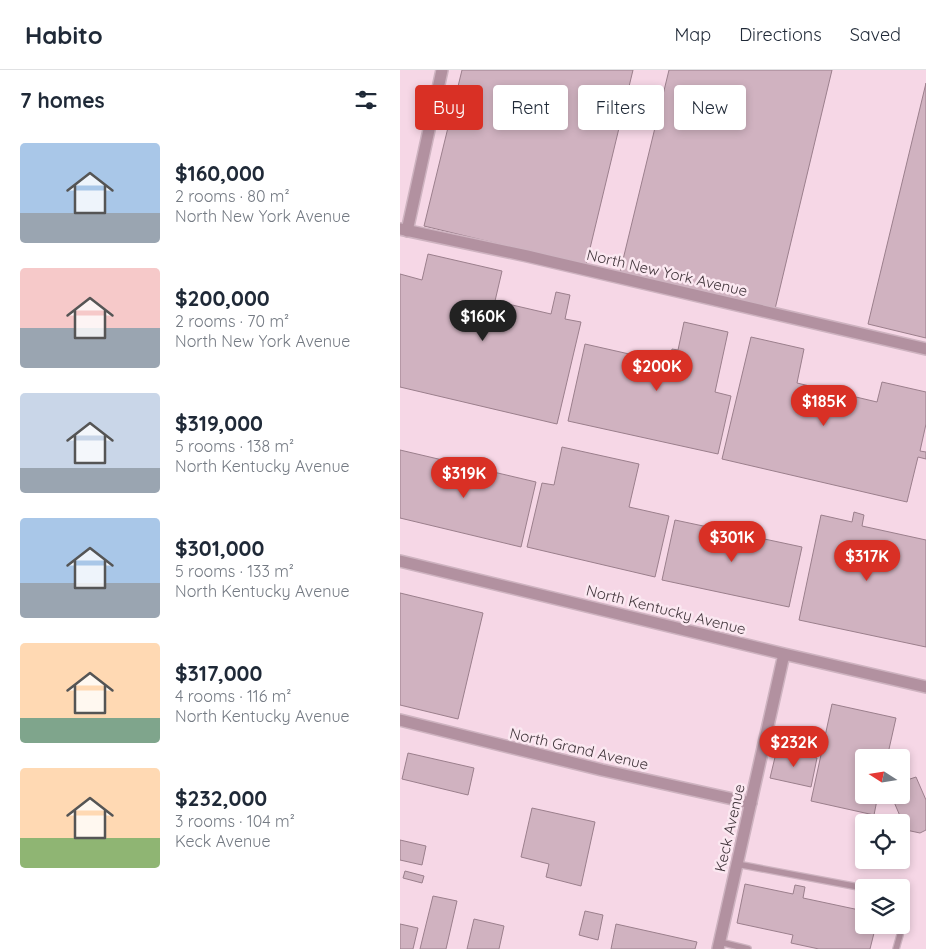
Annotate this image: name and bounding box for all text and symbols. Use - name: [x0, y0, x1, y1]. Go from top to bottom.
- text: Habito: [25, 20, 103, 50]
- text: Map: [674, 23, 711, 46]
- text: Directions: [739, 23, 822, 46]
- text: Saved: [850, 23, 901, 46]
- chip: Buy: [415, 85, 483, 130]
- chip: Rent: [493, 85, 568, 130]
- chip: Filters: [578, 85, 664, 130]
- chip: New: [674, 85, 746, 130]
- icon: filters: [352, 86, 380, 114]
- text: 7 homes: [20, 87, 105, 113]
- text: $160,000: [175, 160, 265, 186]
- icon: home: [60, 163, 120, 223]
- text: 2 rooms · 80 m²: [175, 186, 290, 206]
- text: North New York Avenue: [175, 206, 350, 226]
- street label: North New York Avenue: [585, 245, 749, 300]
- text: $200,000: [175, 285, 270, 311]
- icon: home: [60, 288, 120, 348]
- pin: $160K: [448, 300, 518, 342]
- text: $160K: [461, 306, 505, 326]
- text: 2 rooms · 70 m²: [175, 311, 289, 331]
- text: North New York Avenue: [175, 331, 350, 351]
- pin: $200K: [622, 350, 692, 392]
- text: $200K: [633, 356, 681, 376]
- pin: $185K: [789, 384, 859, 427]
- text: $185K: [802, 391, 846, 411]
- text: $319,000: [175, 410, 263, 436]
- icon: home: [60, 413, 120, 473]
- text: 5 rooms · 138 m²: [175, 436, 294, 456]
- text: North Kentucky Avenue: [175, 456, 350, 476]
- pin: $319K: [429, 456, 499, 499]
- text: $319K: [442, 463, 486, 483]
- pin: $301K: [697, 520, 767, 563]
- text: $301K: [710, 527, 754, 547]
- text: $301,000: [175, 535, 264, 561]
- icon: home: [60, 538, 120, 598]
- pin: $317K: [832, 540, 902, 582]
- text: $317K: [845, 546, 889, 566]
- text: 5 rooms · 133 m²: [175, 561, 294, 581]
- street label: North Kentucky Avenue: [584, 580, 748, 639]
- text: North Kentucky Avenue: [175, 581, 350, 601]
- text: $317,000: [175, 660, 262, 686]
- icon: home: [60, 663, 120, 723]
- text: 4 rooms · 116 m²: [175, 686, 291, 706]
- text: North Kentucky Avenue: [175, 706, 350, 726]
- street label: North Grand Avenue: [508, 723, 650, 774]
- pin: $232K: [759, 726, 829, 768]
- text: $232K: [771, 732, 817, 752]
- north arrow: [855, 749, 910, 804]
- map controls: [855, 749, 910, 934]
- street label: Keck Avenue: [710, 782, 749, 874]
- text: $232,000: [175, 785, 267, 811]
- icon: home: [60, 788, 120, 848]
- text: 3 rooms · 104 m²: [175, 811, 295, 831]
- button: locate: [855, 814, 910, 869]
- text: Keck Avenue: [175, 831, 270, 851]
- button: layers: [855, 879, 910, 934]

